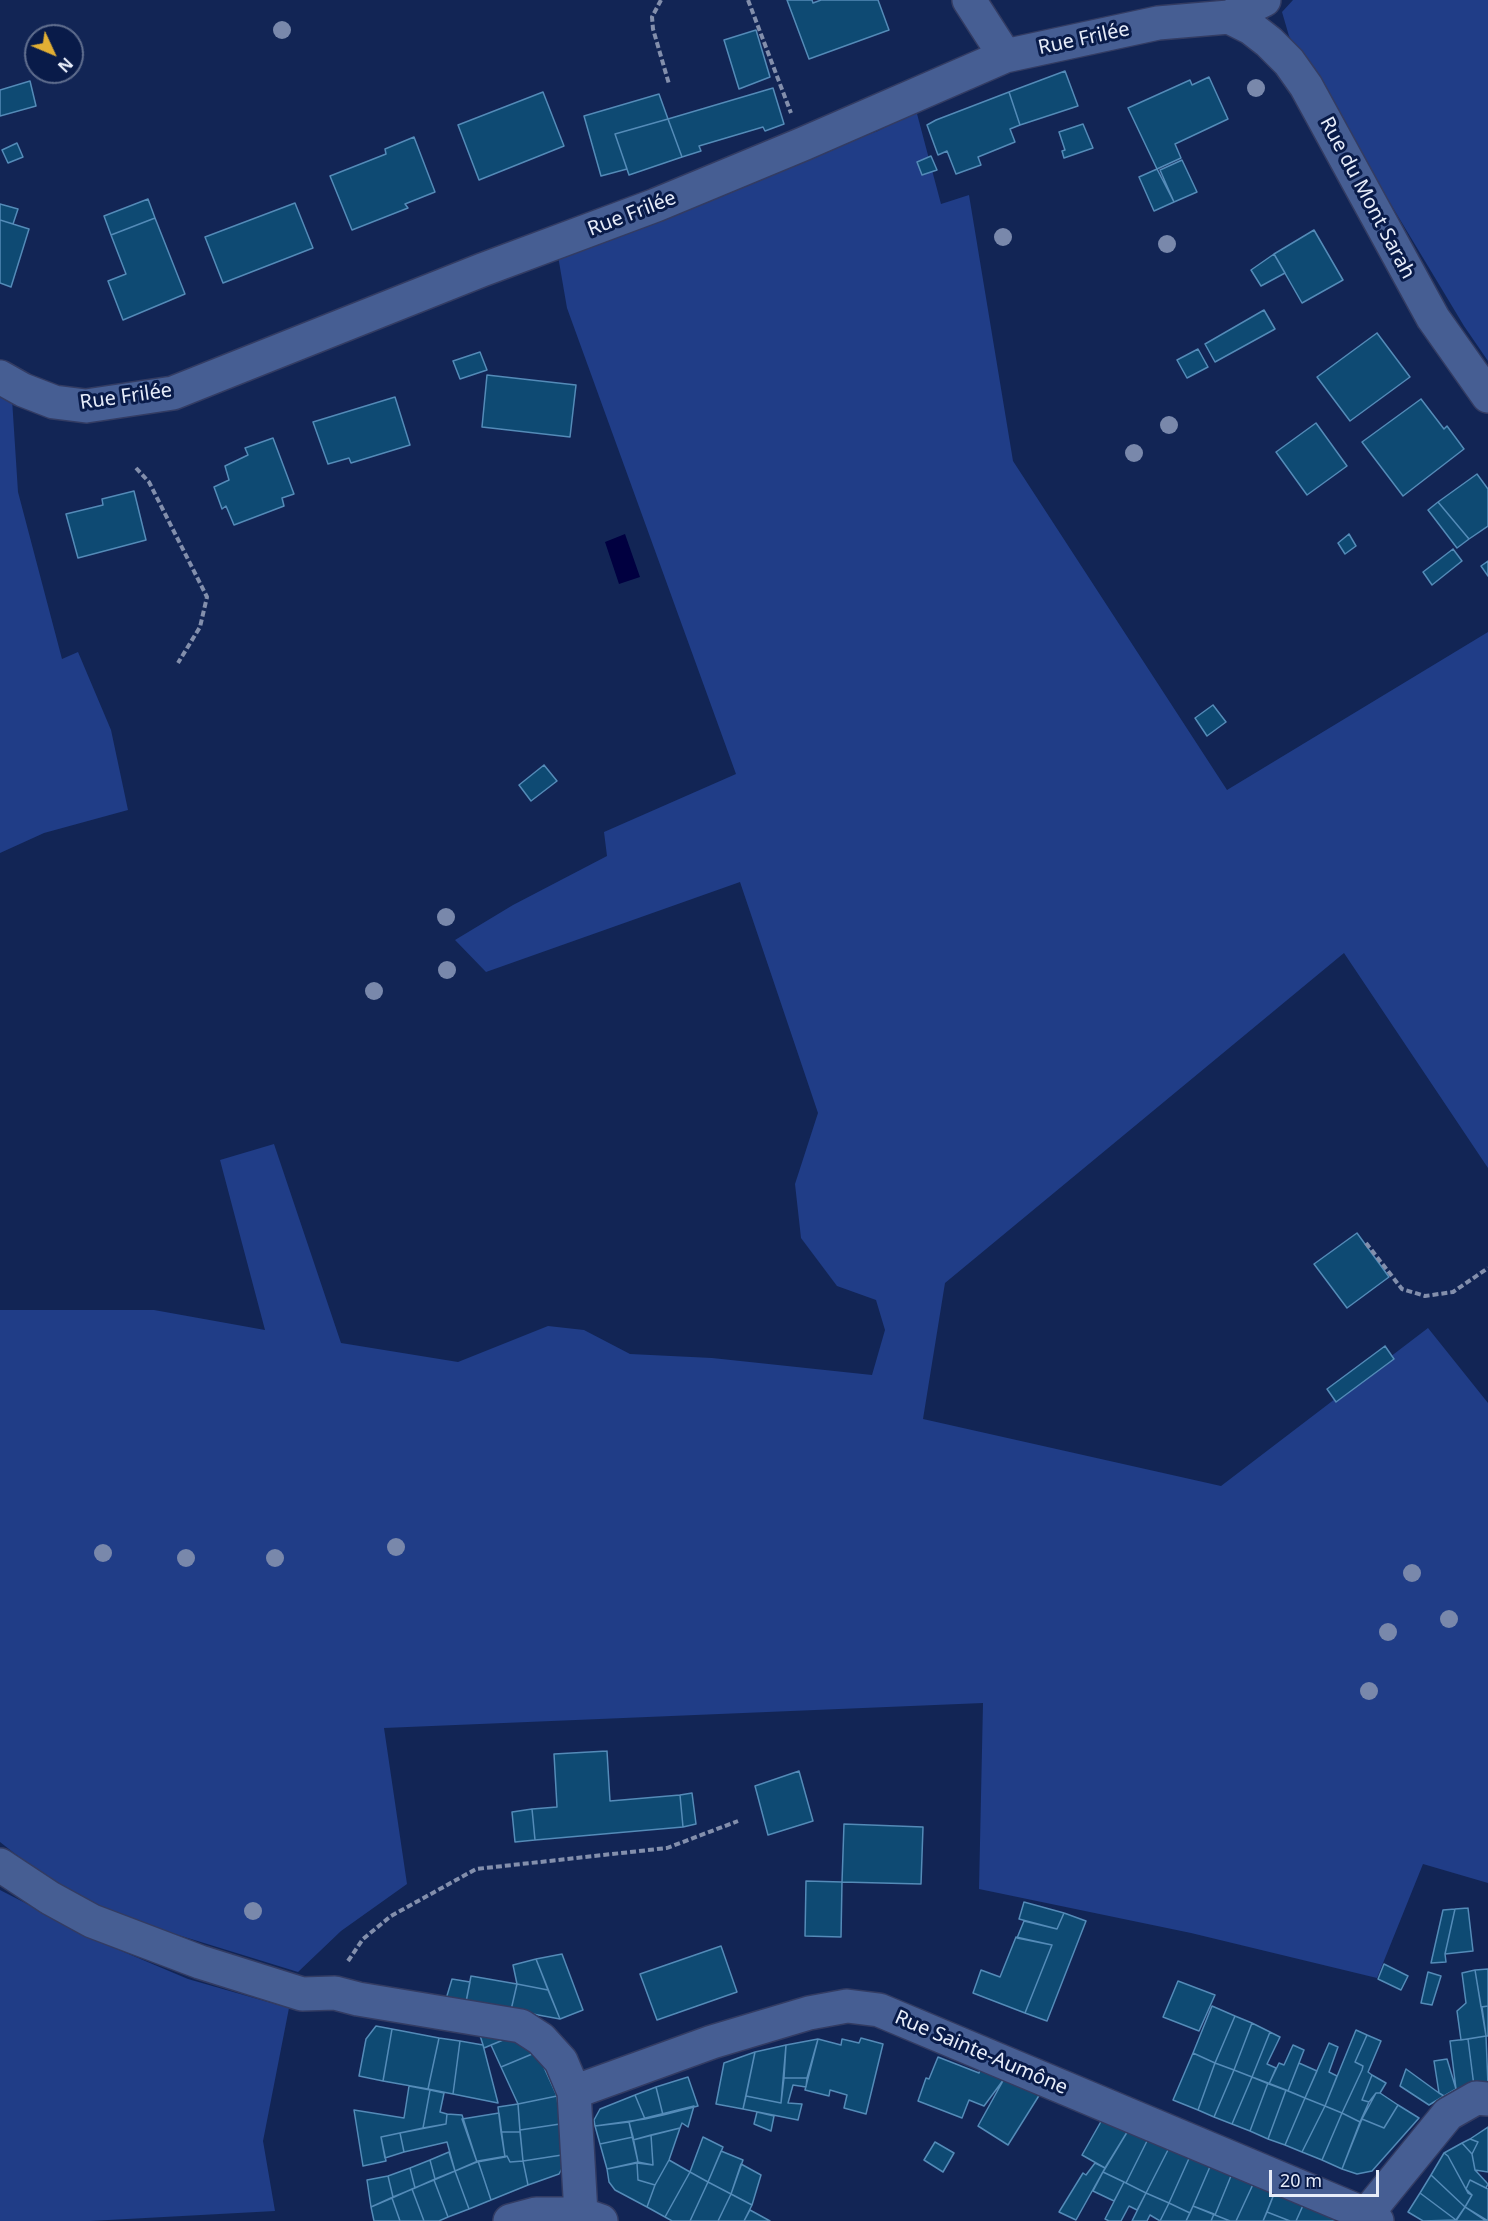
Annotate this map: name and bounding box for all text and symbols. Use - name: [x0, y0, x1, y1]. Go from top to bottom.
- street label: Rue Frilée: [1036, 18, 1132, 60]
- north arrow: [24, 24, 84, 84]
- text: N: [53, 53, 78, 77]
- street label: Rue du Mont Sarah: [1314, 113, 1420, 283]
- street label: Rue Frilée: [584, 186, 680, 242]
- street label: Rue Frilée: [78, 379, 174, 415]
- street label: Rue Sainte-Aumône: [891, 2006, 1071, 2100]
- scale bar: [1272, 2158, 1382, 2196]
- text: 20 m: [1280, 2168, 1322, 2192]

